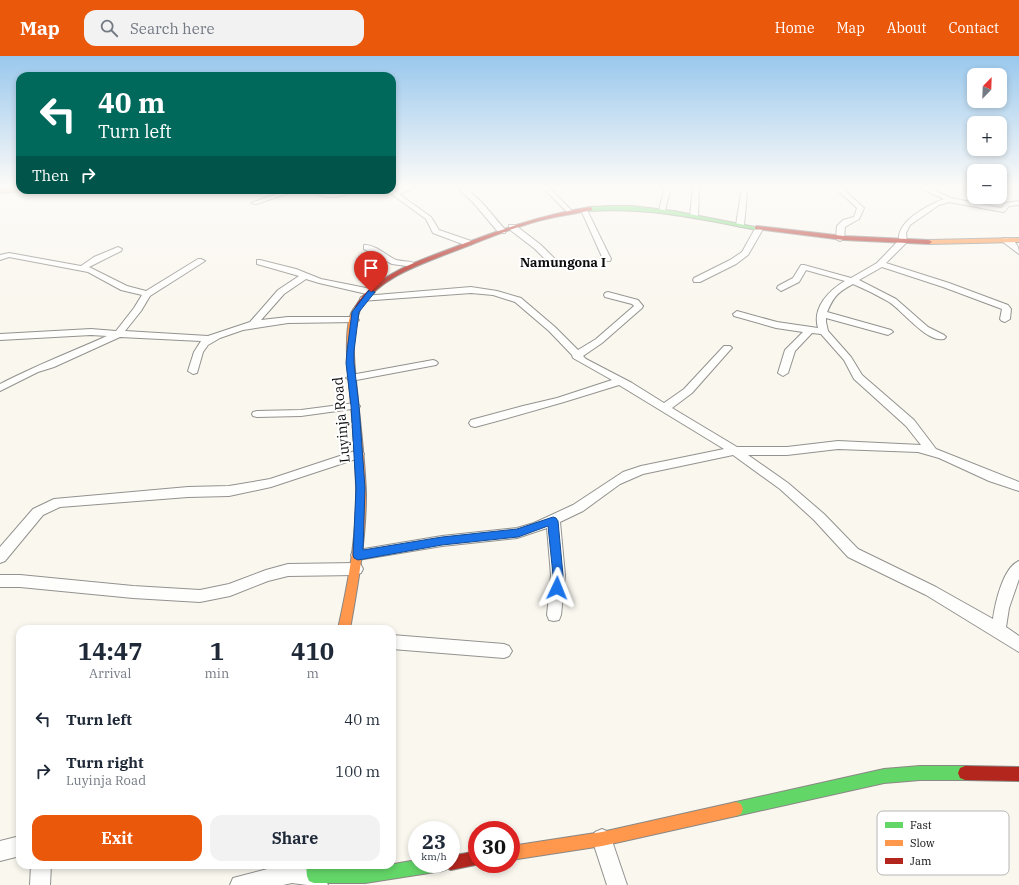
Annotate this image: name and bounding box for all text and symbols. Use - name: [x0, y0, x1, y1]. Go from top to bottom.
- search box: [84, 10, 364, 46]
- text: Map: [20, 16, 60, 40]
- icon: search: [98, 17, 120, 39]
- text: Search here: [130, 19, 214, 38]
- text: Home: [775, 19, 814, 37]
- text: Map: [836, 19, 865, 37]
- text: About: [887, 19, 926, 37]
- text: Contact: [948, 19, 999, 37]
- north arrow: [967, 68, 1007, 108]
- map controls: [967, 68, 1007, 204]
- text: 40 m: [98, 84, 165, 121]
- icon: left: [32, 88, 84, 140]
- button: +: [967, 116, 1007, 156]
- text: Turn left: [98, 120, 172, 143]
- icon: right: [77, 164, 99, 186]
- button: −: [967, 164, 1007, 204]
- text: Then: [32, 166, 69, 185]
- pin: [354, 251, 388, 292]
- district label: Namungona I: [520, 254, 606, 271]
- icon: arrive: [360, 257, 382, 279]
- street label: Luyinja Road: [328, 376, 354, 464]
- position arrow: [536, 567, 578, 609]
- text: 14:47: [78, 635, 143, 667]
- text: 1: [210, 635, 224, 667]
- text: 410: [291, 635, 334, 667]
- text: Arrival: [89, 665, 131, 682]
- text: min: [204, 665, 229, 682]
- text: m: [306, 665, 319, 682]
- icon: left: [32, 708, 54, 730]
- text: Turn left: [66, 710, 132, 729]
- text: 40 m: [344, 710, 380, 729]
- text: Turn right: [66, 753, 144, 772]
- icon: right: [32, 760, 54, 782]
- text: 100 m: [335, 762, 380, 781]
- text: Luyinja Road: [66, 772, 146, 789]
- legend: [877, 811, 1009, 875]
- button: Exit: [32, 815, 202, 861]
- button: Share: [210, 815, 380, 861]
- text: Fast: [910, 818, 932, 832]
- speed limit sign: 30: [468, 821, 520, 873]
- text: 23: [422, 828, 446, 855]
- text: Slow: [910, 836, 935, 850]
- text: km/h: [421, 850, 447, 863]
- text: Jam: [910, 854, 932, 868]

